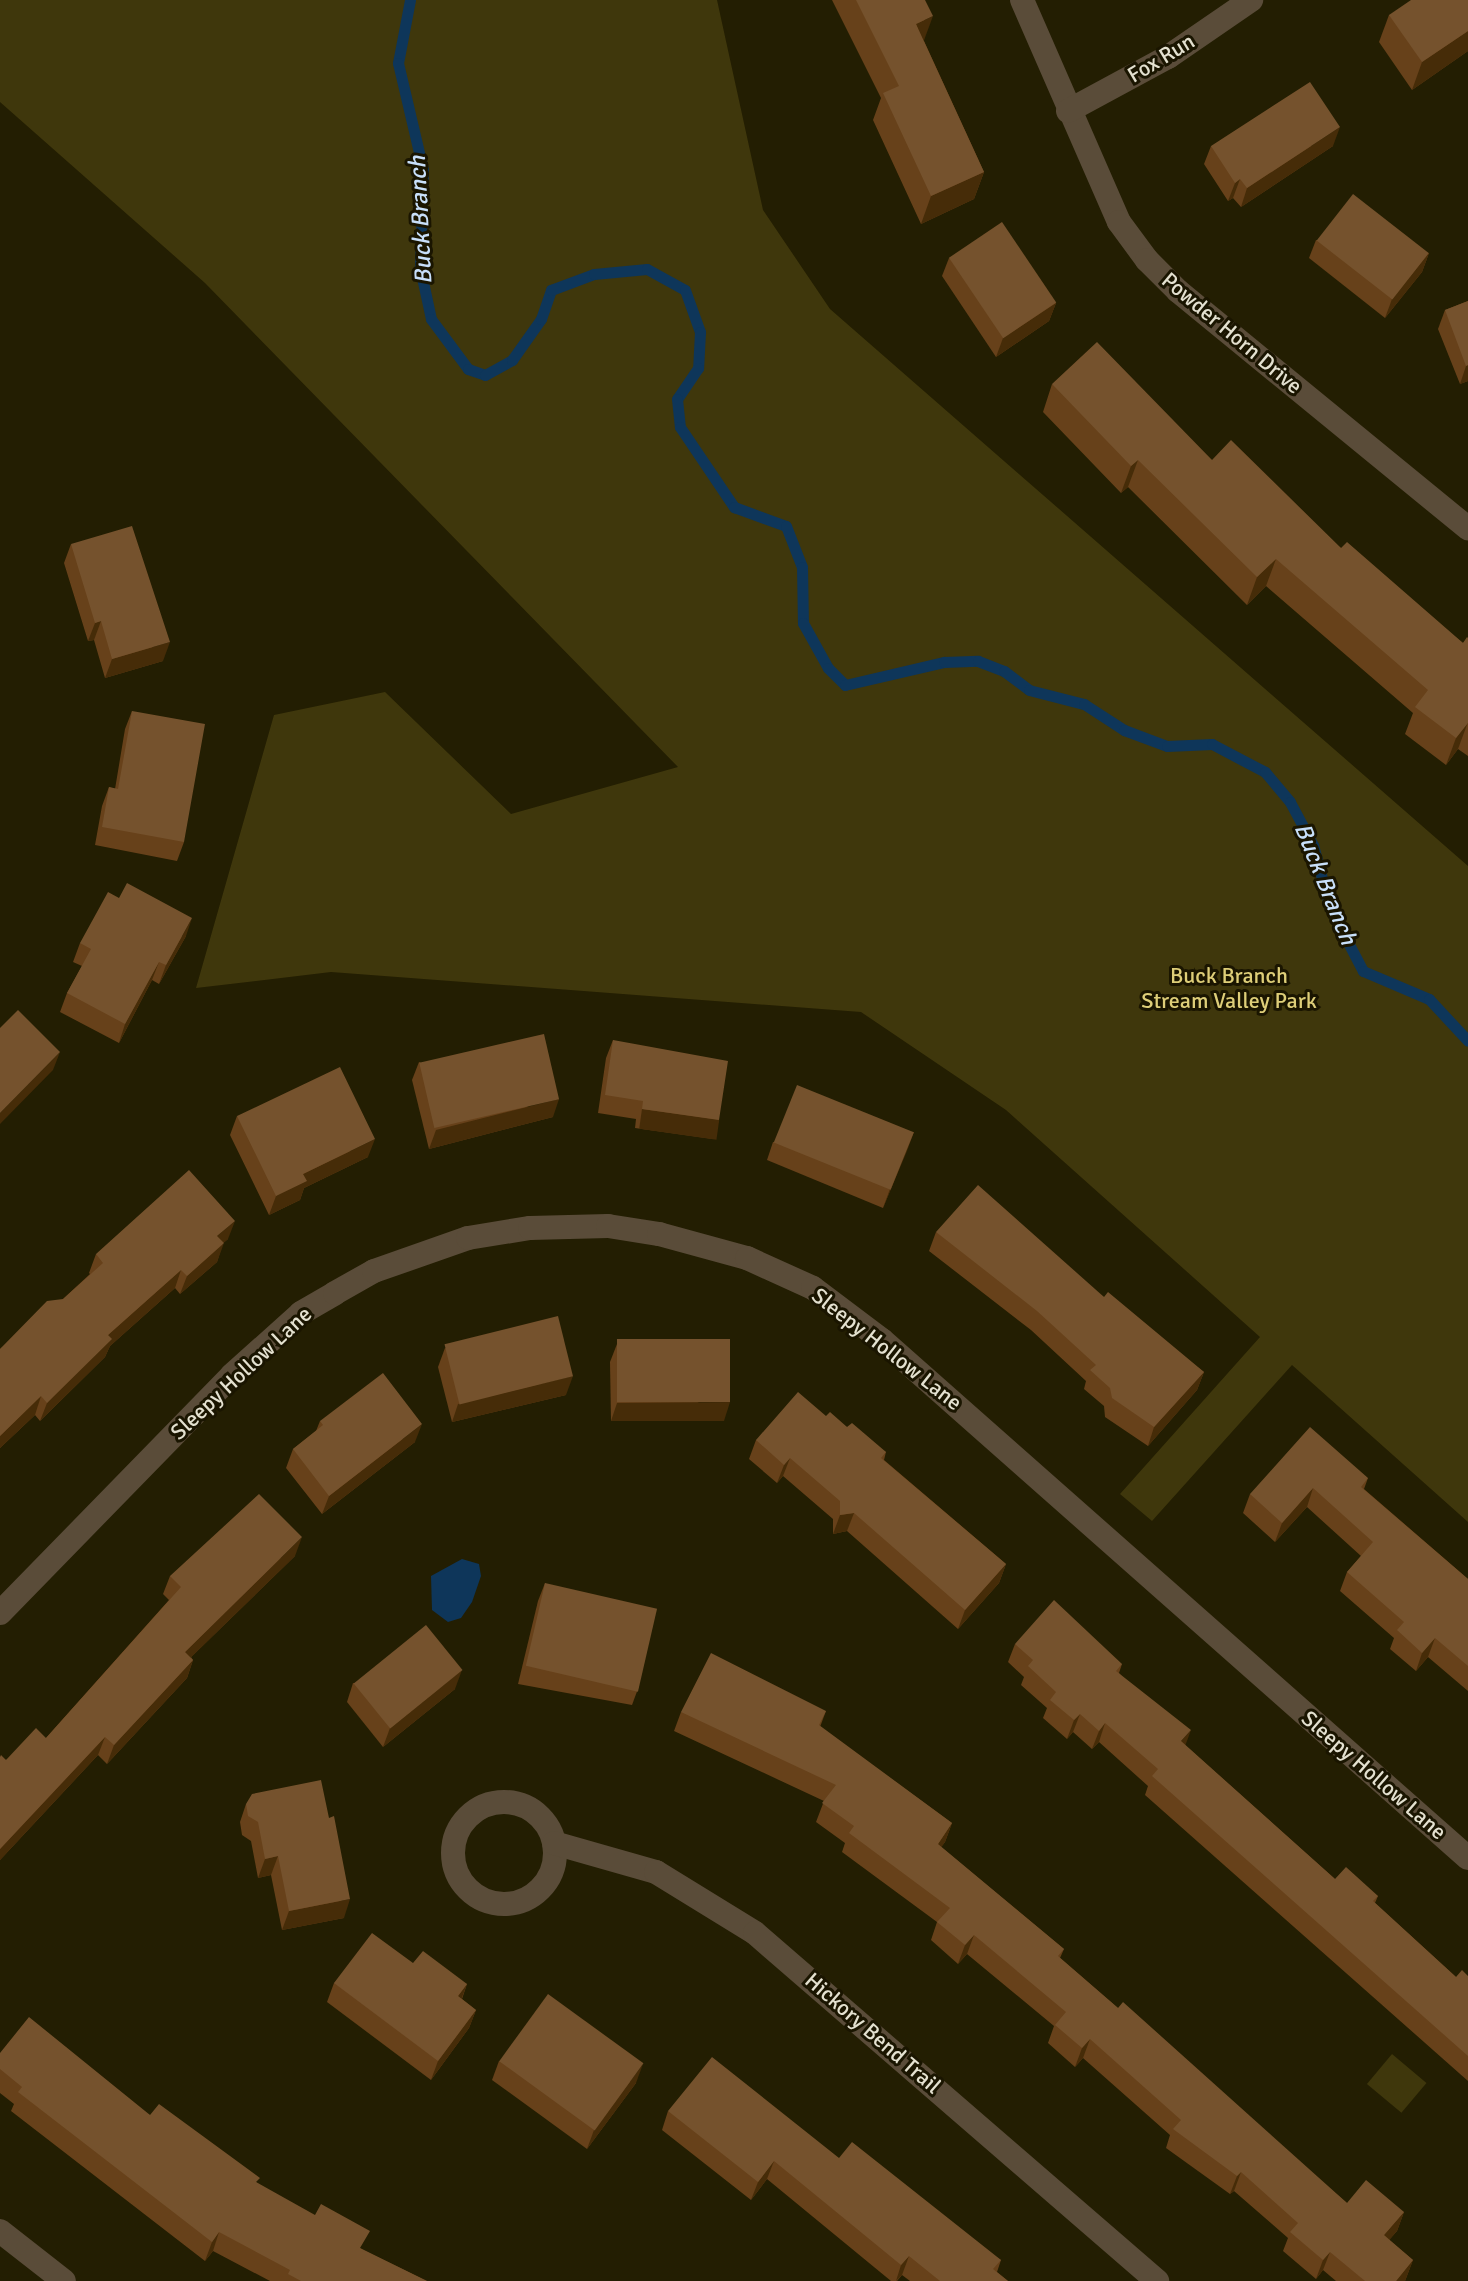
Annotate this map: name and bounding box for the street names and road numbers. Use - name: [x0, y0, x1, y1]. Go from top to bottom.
- street label: Fox Run: [1123, 28, 1199, 88]
- street label: Powder Horn Drive: [1156, 267, 1308, 399]
- street label: Sleepy Hollow Lane: [807, 1282, 967, 1416]
- street label: Sleepy Hollow Lane: [165, 1301, 317, 1445]
- street label: Sleepy Hollow Lane: [1296, 1705, 1452, 1845]
- street label: Hickory Bend Trail: [800, 1967, 946, 2099]

